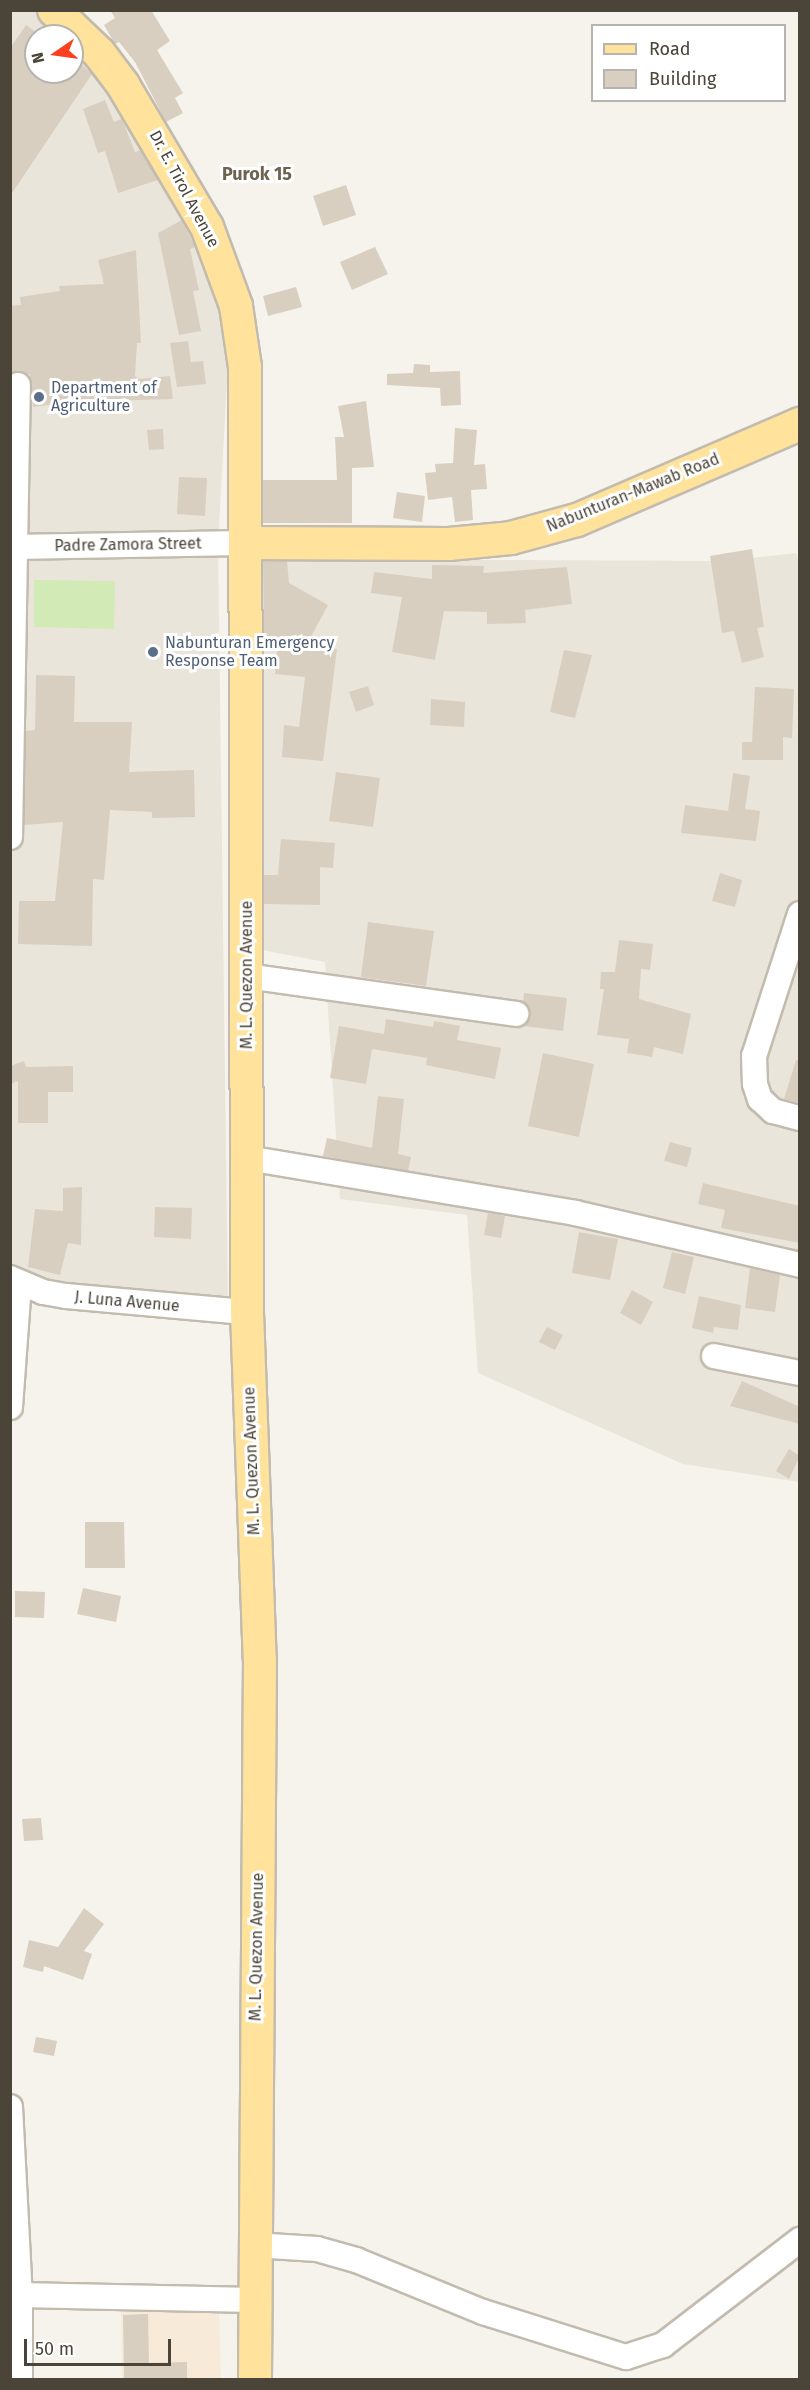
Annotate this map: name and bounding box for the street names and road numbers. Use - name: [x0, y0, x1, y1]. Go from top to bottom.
- street label: Dr. E. Tirol Avenue: [145, 127, 223, 251]
- street label: Nabunturan-Mawab Road: [544, 449, 722, 537]
- street label: Padre Zamora Street: [54, 534, 202, 556]
- street label: M. L. Quezon Avenue: [237, 901, 257, 1049]
- street label: J. Luna Avenue: [74, 1288, 180, 1316]
- street label: M. L. Quezon Avenue: [240, 1386, 264, 1536]
- street label: M. L. Quezon Avenue: [246, 1873, 268, 2021]

